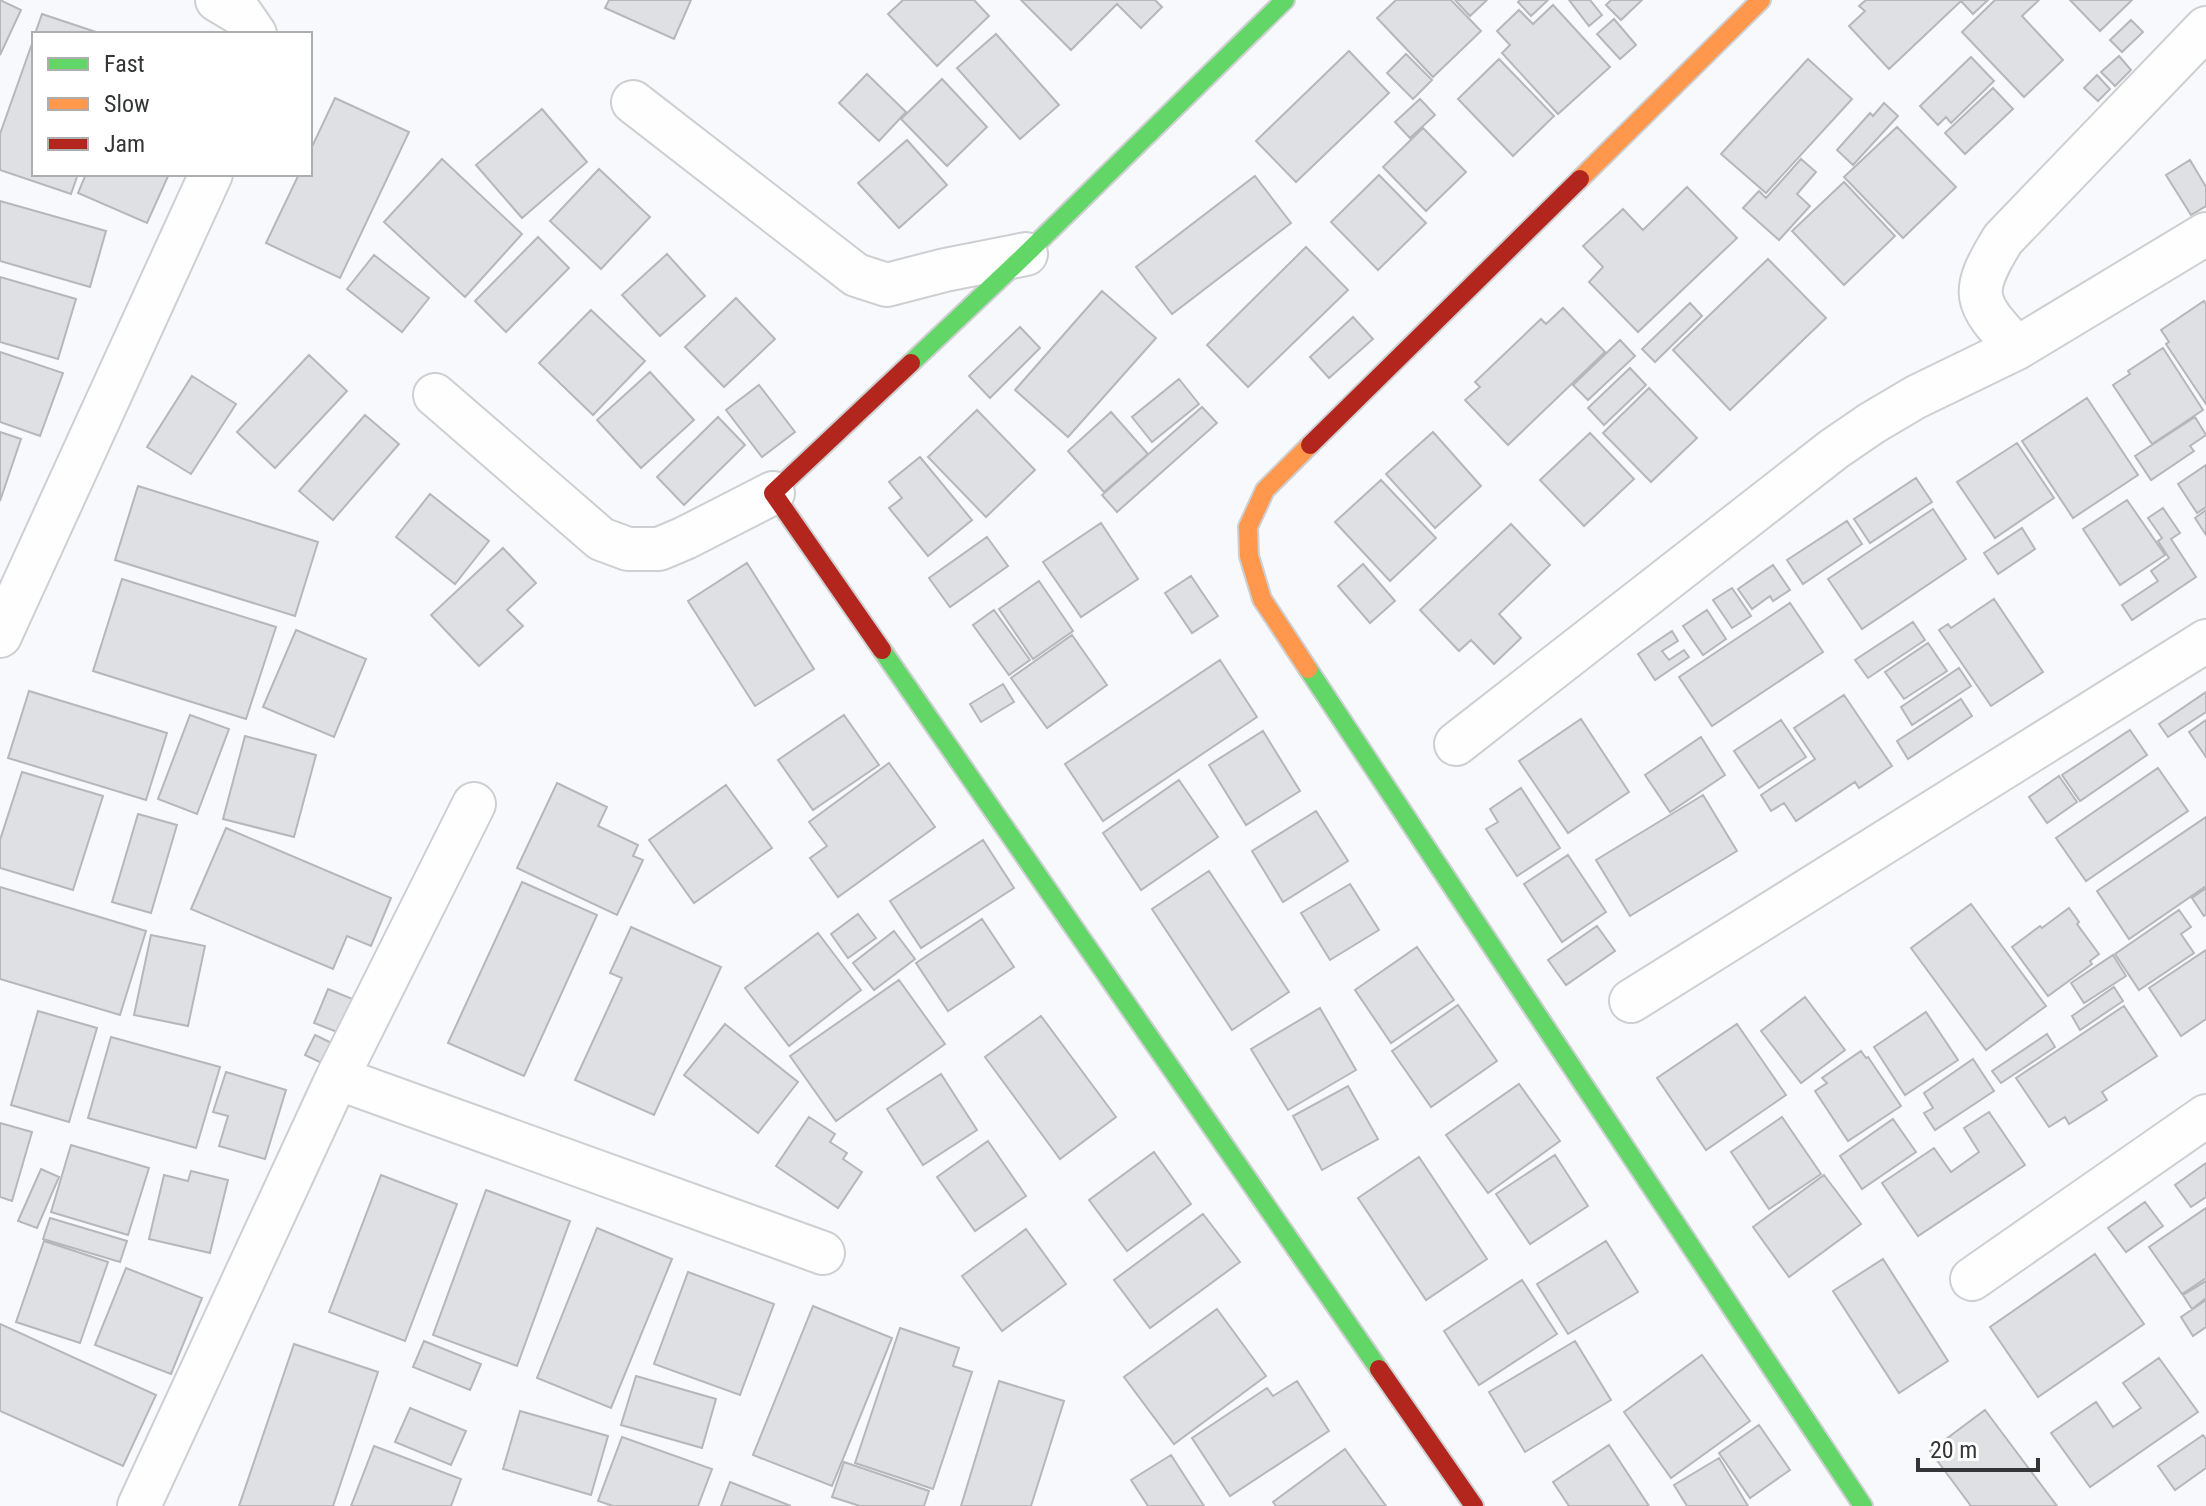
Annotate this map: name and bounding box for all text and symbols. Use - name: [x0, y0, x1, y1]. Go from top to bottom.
- legend: [32, 32, 312, 176]
- text: Fast: [104, 50, 145, 78]
- text: Slow: [104, 90, 150, 118]
- text: Jam: [104, 130, 145, 158]
- scale bar: [1918, 1422, 2038, 1472]
- text: 20 m: [1930, 1436, 1977, 1464]

